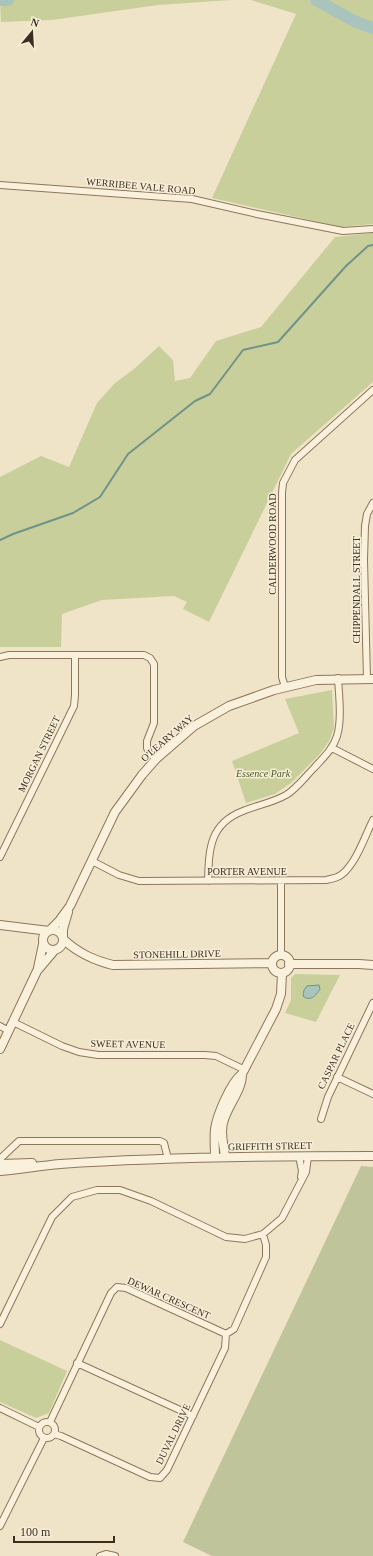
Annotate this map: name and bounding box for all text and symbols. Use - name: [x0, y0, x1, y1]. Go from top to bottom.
- north arrow: [12, 12, 52, 52]
- text: N: [29, 16, 41, 29]
- street label: WERRIBEE VALE ROAD: [86, 176, 196, 196]
- street label: CALDERWOOD ROAD: [267, 493, 278, 595]
- street label: CHIPPENDALL STREET: [351, 536, 362, 644]
- street label: O'LEARY WAY: [139, 712, 195, 764]
- street label: MORGAN STREET: [16, 714, 62, 794]
- park label: Essence Park: [235, 768, 291, 779]
- street label: PORTER AVENUE: [207, 866, 287, 877]
- street label: STONEHILL DRIVE: [133, 948, 221, 960]
- street label: CASPAR PLACE: [315, 1021, 357, 1091]
- street label: SWEET AVENUE: [90, 1038, 166, 1050]
- street label: GRIFFITH STREET: [228, 1140, 312, 1152]
- street label: DEWAR CRESCENT: [126, 1275, 212, 1321]
- street label: DUVAL DRIVE: [154, 1402, 192, 1466]
- scale bar: [14, 1518, 114, 1544]
- text: 100 m: [20, 1525, 51, 1539]

